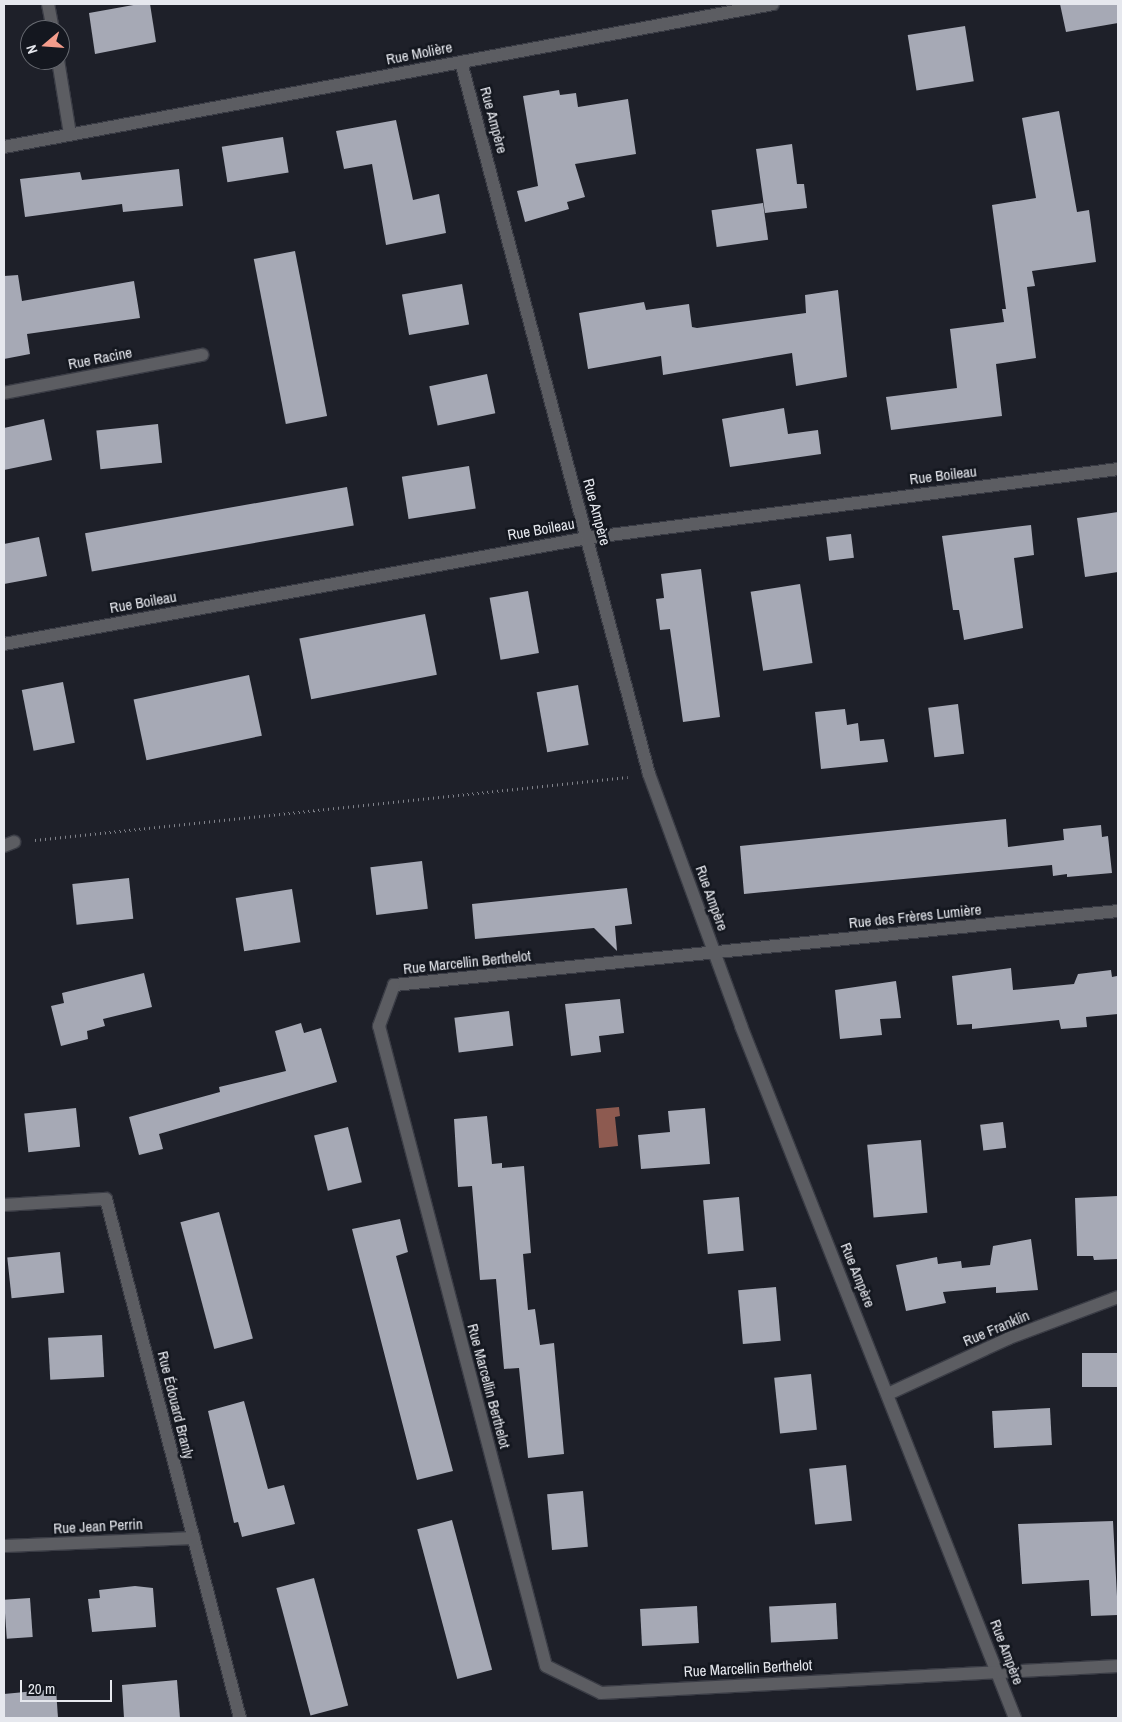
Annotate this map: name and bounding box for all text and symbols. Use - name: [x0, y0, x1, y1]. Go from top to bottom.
- north arrow: [20, 20, 70, 70]
- street label: Rue Molière: [384, 38, 454, 68]
- text: N: [22, 43, 42, 56]
- street label: Rue Ampère: [476, 84, 512, 156]
- street label: Rue Racine: [66, 343, 134, 373]
- street label: Rue Boileau: [908, 462, 978, 488]
- street label: Rue Ampère: [579, 476, 615, 548]
- street label: Rue Boileau: [506, 514, 576, 544]
- street label: Rue Boileau: [108, 587, 178, 617]
- street label: Rue Ampère: [692, 862, 732, 934]
- street label: Rue des Frères Lumière: [848, 900, 982, 932]
- street label: Rue Marcellin Berthelot: [402, 946, 532, 978]
- street label: Rue Ampère: [837, 1240, 879, 1310]
- street label: Rue Franklin: [960, 1306, 1032, 1350]
- street label: Rue Marcellin Berthelot: [464, 1322, 514, 1450]
- street label: Rue Édouard Branly: [154, 1349, 198, 1461]
- street label: Rue Jean Perrin: [53, 1515, 143, 1537]
- street label: Rue Ampère: [986, 1617, 1028, 1687]
- street label: Rue Marcellin Berthelot: [683, 1656, 813, 1680]
- scale bar: [22, 1670, 115, 1702]
- text: 20 m: [28, 1678, 55, 1699]

